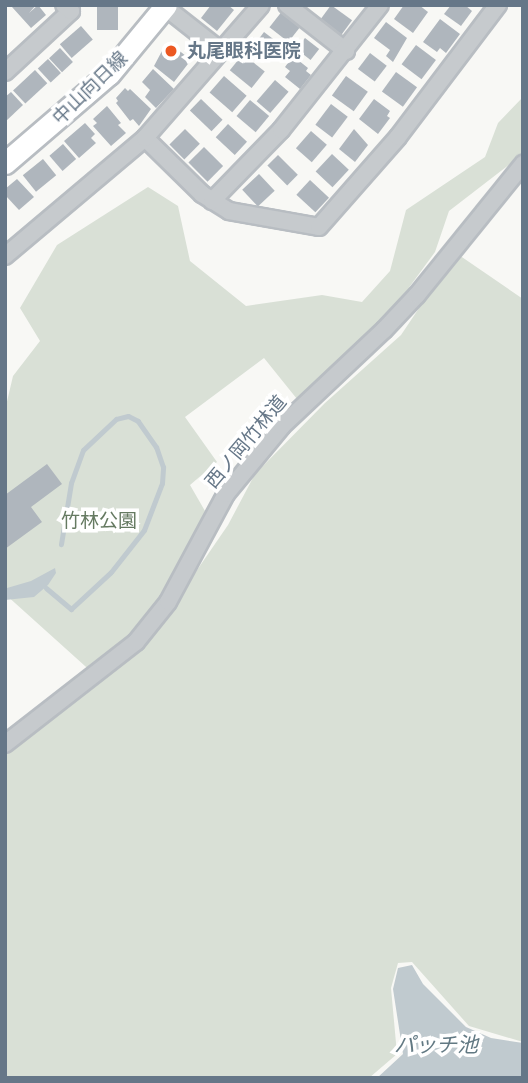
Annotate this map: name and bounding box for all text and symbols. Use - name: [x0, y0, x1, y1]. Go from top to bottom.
- place label: 丸尾眼科医院: [187, 40, 301, 62]
- marker: 丸尾眼科医院: [161, 41, 181, 61]
- street label: 中山向日線: [48, 47, 132, 129]
- street label: 西ノ岡竹林道: [201, 391, 291, 493]
- park label: 竹林公園: [61, 510, 137, 532]
- water label: パッチ池: [394, 1031, 478, 1057]

